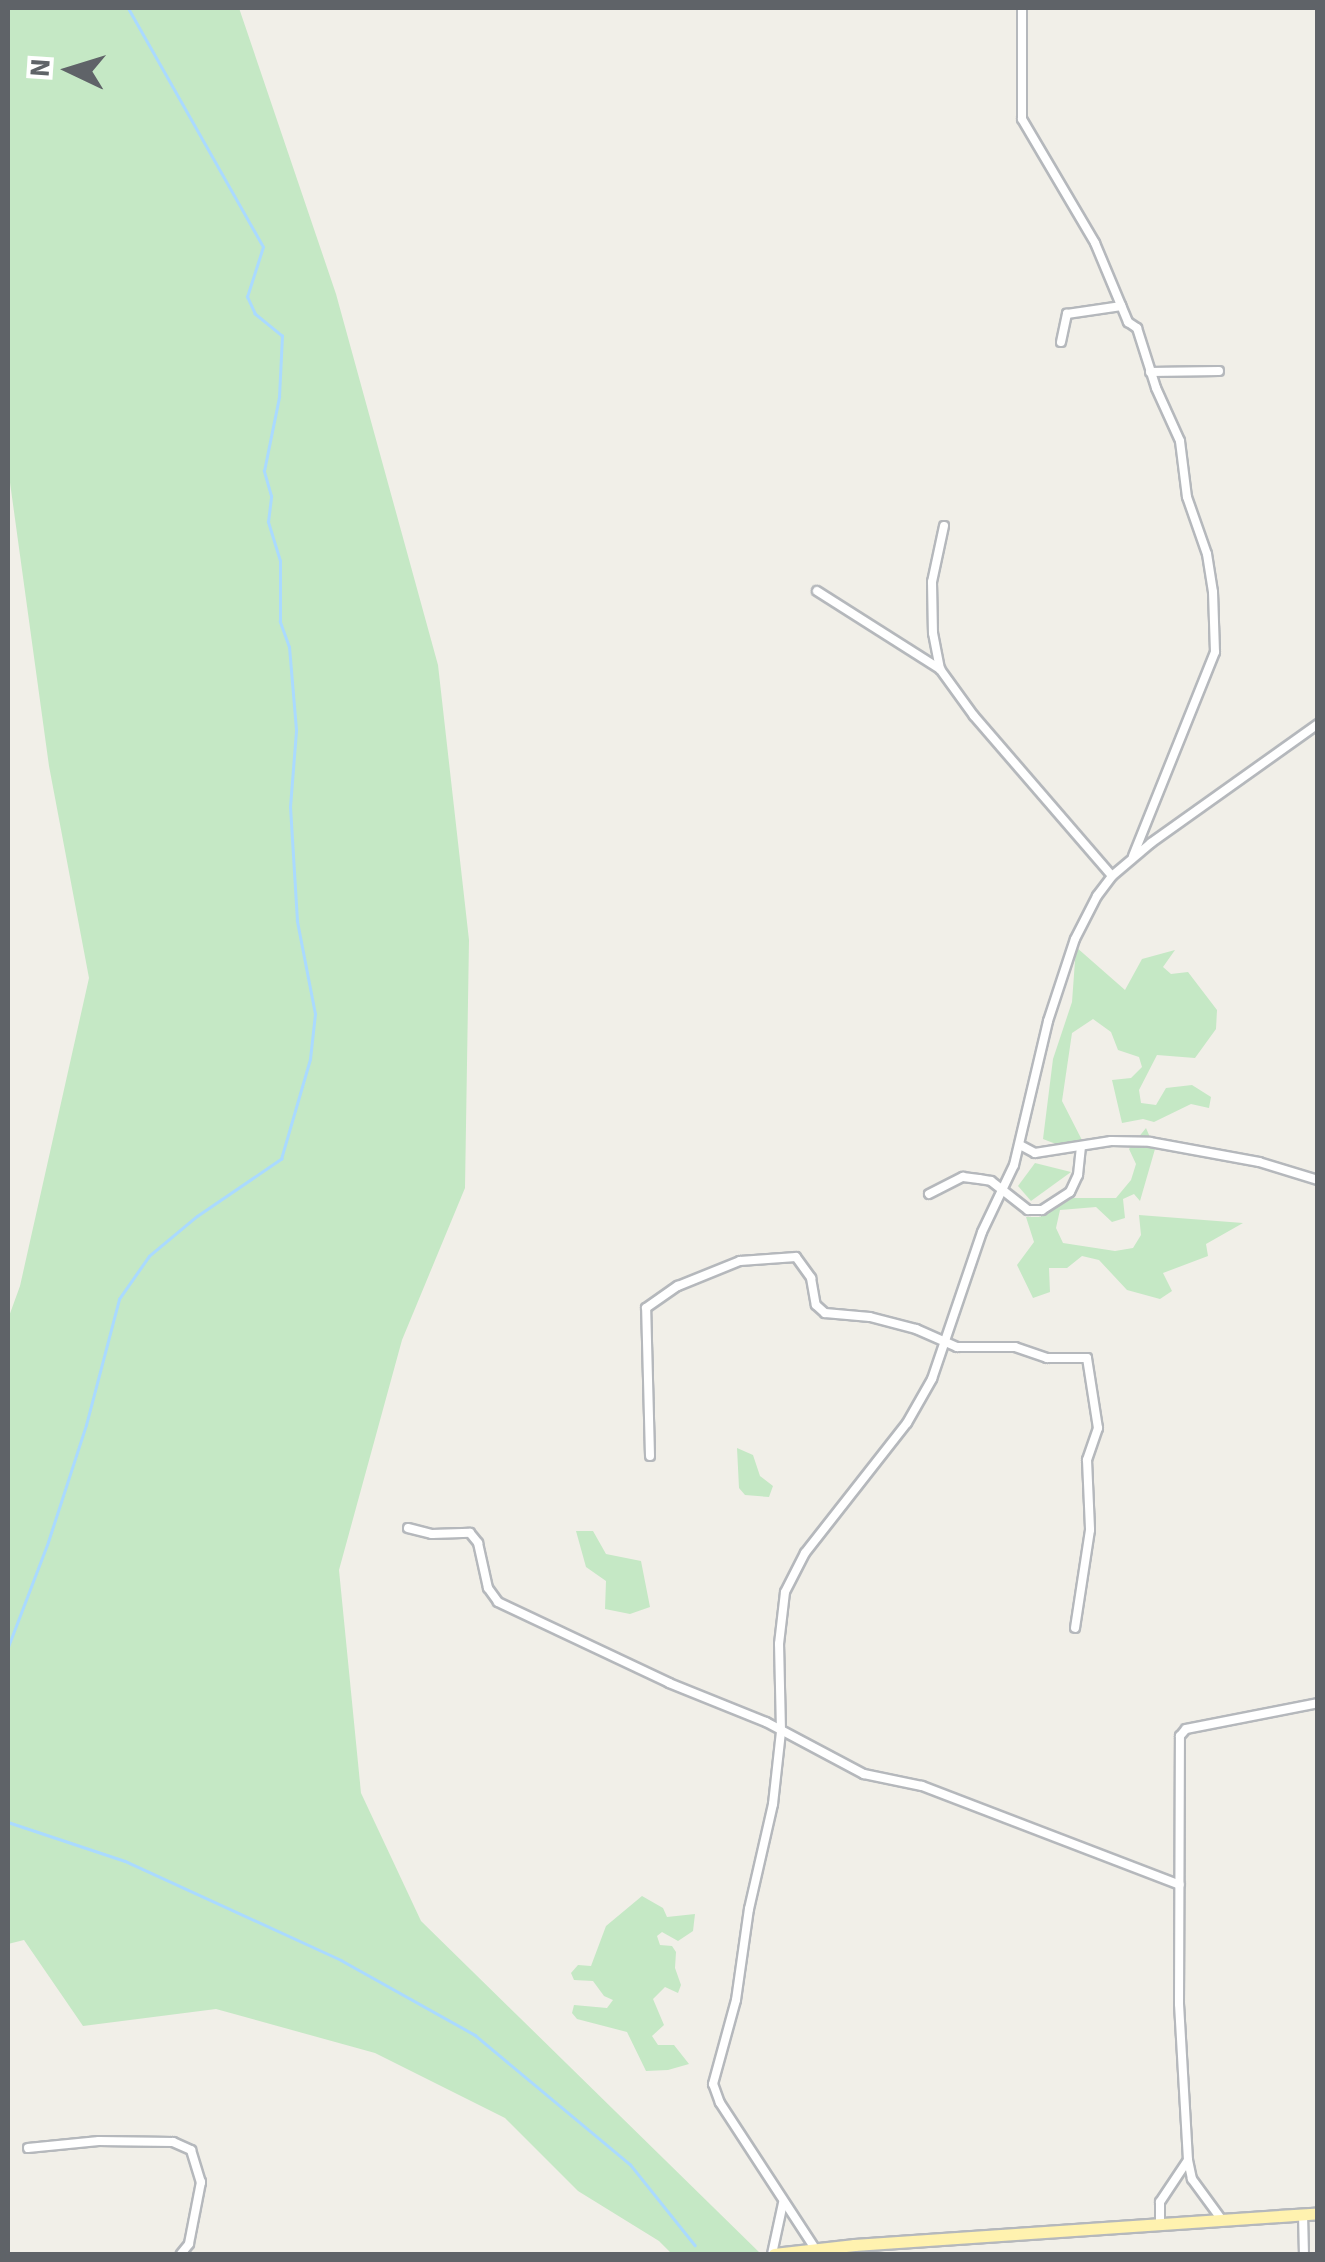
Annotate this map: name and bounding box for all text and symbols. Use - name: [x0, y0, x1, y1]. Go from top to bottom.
- north arrow: [20, 20, 120, 120]
- text: N: [19, 57, 61, 79]

